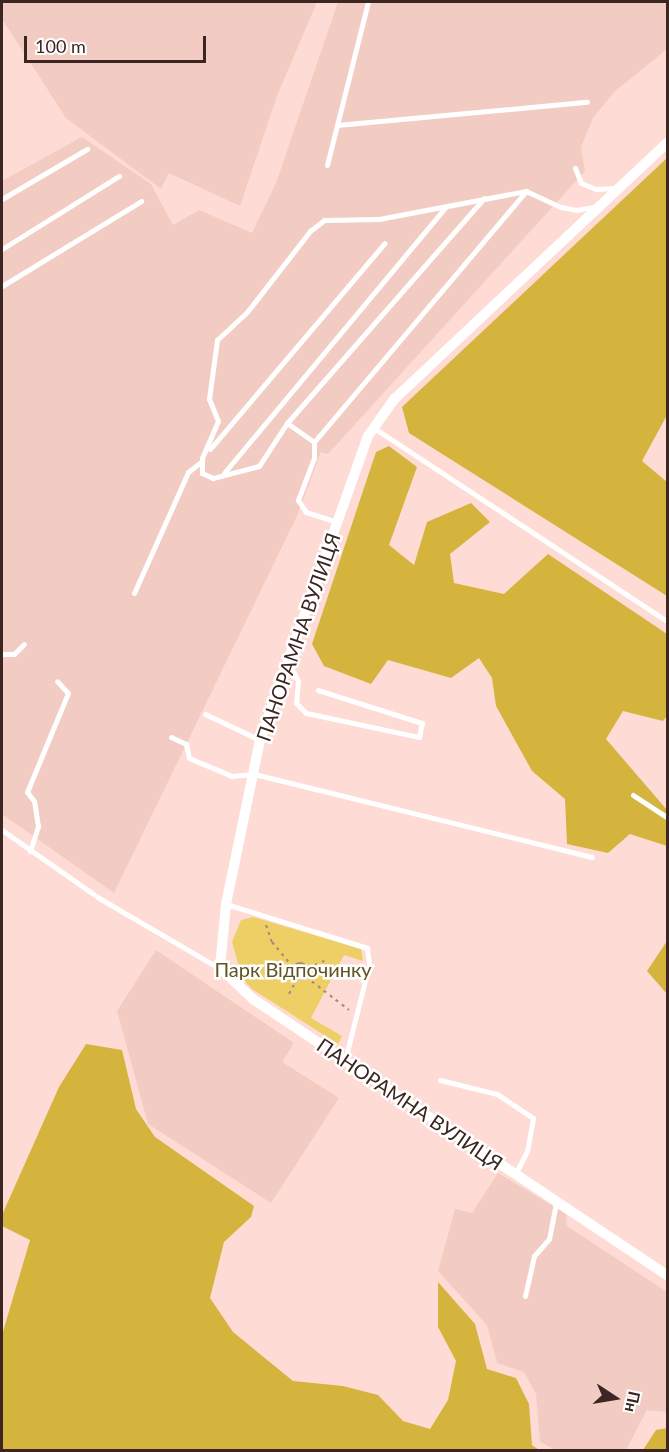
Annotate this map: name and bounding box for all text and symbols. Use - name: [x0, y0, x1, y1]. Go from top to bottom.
- scale bar: [27, 24, 208, 62]
- text: 100 m: [35, 35, 86, 57]
- street label: ПАНОРАМНА ВУЛИЦЯ: [251, 529, 345, 745]
- park label: Парк Відпочинку: [214, 957, 372, 981]
- street label: ПАНОРАМНА ВУЛИЦЯ: [312, 1033, 508, 1175]
- north arrow: [585, 1368, 645, 1428]
- text: Пн: [622, 1390, 645, 1414]

